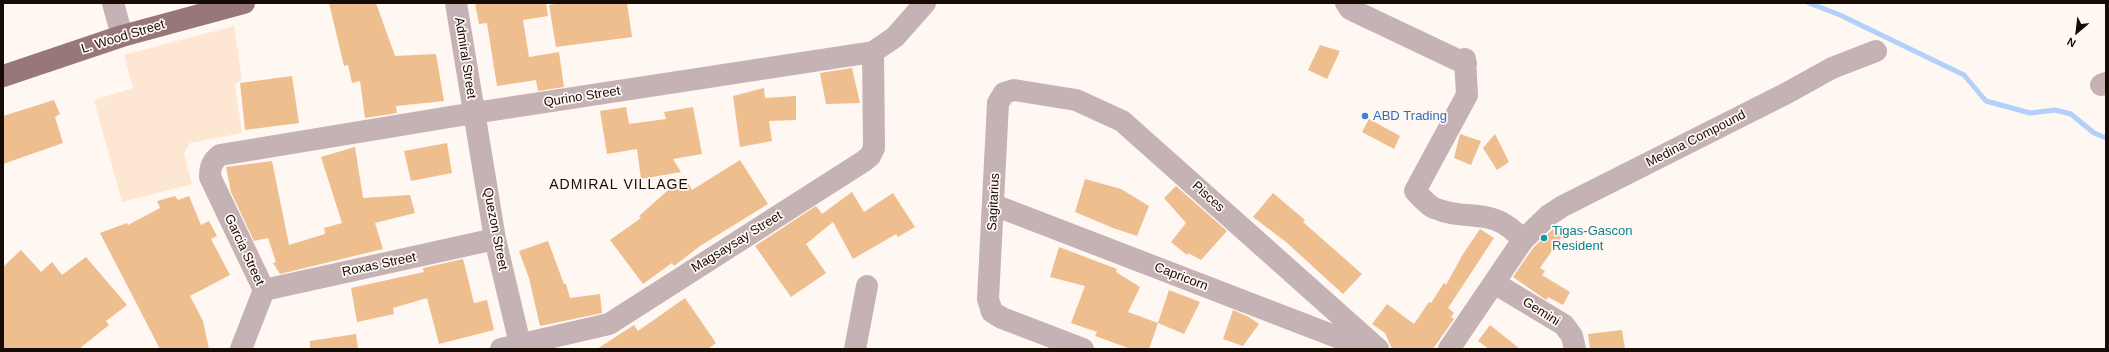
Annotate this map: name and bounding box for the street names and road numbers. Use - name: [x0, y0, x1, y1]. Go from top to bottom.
- street label: Admiral Street: [451, 16, 479, 100]
- street label: L. Wood Street: [79, 17, 167, 57]
- street label: Qurino Street: [543, 83, 621, 111]
- street label: Medina Compound: [1644, 107, 1748, 171]
- street label: Sagitarius: [985, 173, 1003, 231]
- street label: Pisces: [1189, 178, 1227, 216]
- street label: Quezon Street: [479, 186, 511, 272]
- street label: Magsaysay Street: [689, 208, 785, 276]
- street label: Garcia Street: [221, 212, 267, 288]
- street label: Roxas Street: [341, 250, 417, 280]
- street label: Capricorn: [1152, 260, 1210, 294]
- street label: Gemini: [1519, 294, 1563, 330]

